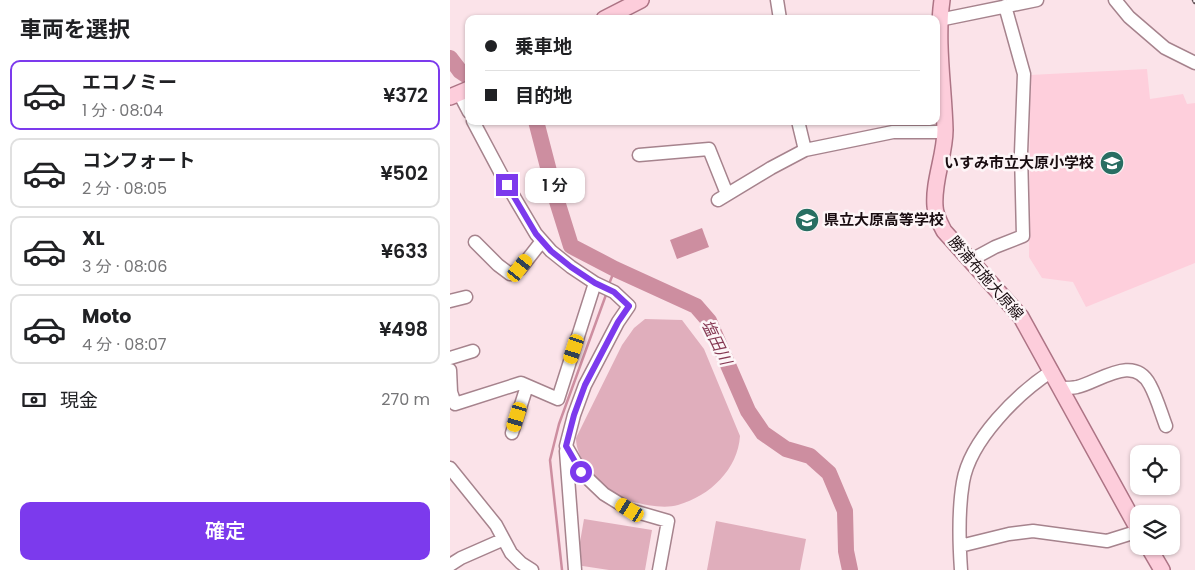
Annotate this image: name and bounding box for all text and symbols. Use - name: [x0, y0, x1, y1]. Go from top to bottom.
- text: 車両を選択: [20, 14, 130, 45]
- text: 乗車地: [515, 33, 572, 60]
- text: エコノミー: [82, 69, 177, 96]
- icon: car: [22, 73, 67, 118]
- text: ¥372: [383, 82, 428, 109]
- text: 目的地: [515, 82, 572, 109]
- text: 1 分 · 08:04: [82, 99, 163, 122]
- text: コンフォート: [82, 147, 195, 174]
- school or university icon: いすみ市立大原小学校: [1099, 150, 1125, 176]
- icon: car: [22, 151, 67, 196]
- place label: いすみ市立大原小学校: [944, 152, 1094, 173]
- text: ¥502: [380, 160, 428, 187]
- callout: 1 分: [524, 168, 584, 202]
- route end: [496, 174, 518, 196]
- text: 1 分: [542, 174, 568, 197]
- text: 2 分 · 08:05: [82, 177, 167, 200]
- school or university icon: 県立大原高等学校: [794, 207, 820, 233]
- place label: 県立大原高等学校: [824, 209, 944, 230]
- text: XL: [82, 225, 105, 252]
- icon: car: [22, 229, 67, 274]
- street label: 勝浦布施大原線: [944, 231, 1029, 324]
- text: ¥633: [381, 238, 428, 265]
- car: [504, 252, 535, 284]
- text: 3 分 · 08:06: [82, 255, 167, 278]
- text: Moto: [82, 303, 131, 330]
- icon: car: [22, 307, 67, 352]
- text: ¥498: [379, 316, 428, 343]
- water label: 塩田川: [696, 316, 738, 371]
- car: [562, 332, 585, 366]
- text: 4 分 · 08:07: [82, 333, 167, 356]
- icon: cash: [20, 386, 48, 414]
- text: 現金: [60, 387, 98, 414]
- text: 270 m: [381, 388, 430, 411]
- car: [505, 400, 528, 434]
- map controls: [1130, 445, 1180, 555]
- button: locate: [1130, 445, 1180, 495]
- route start: [570, 461, 592, 483]
- car: [613, 496, 646, 524]
- button: 確定: [20, 502, 430, 560]
- button: layers: [1130, 505, 1180, 555]

